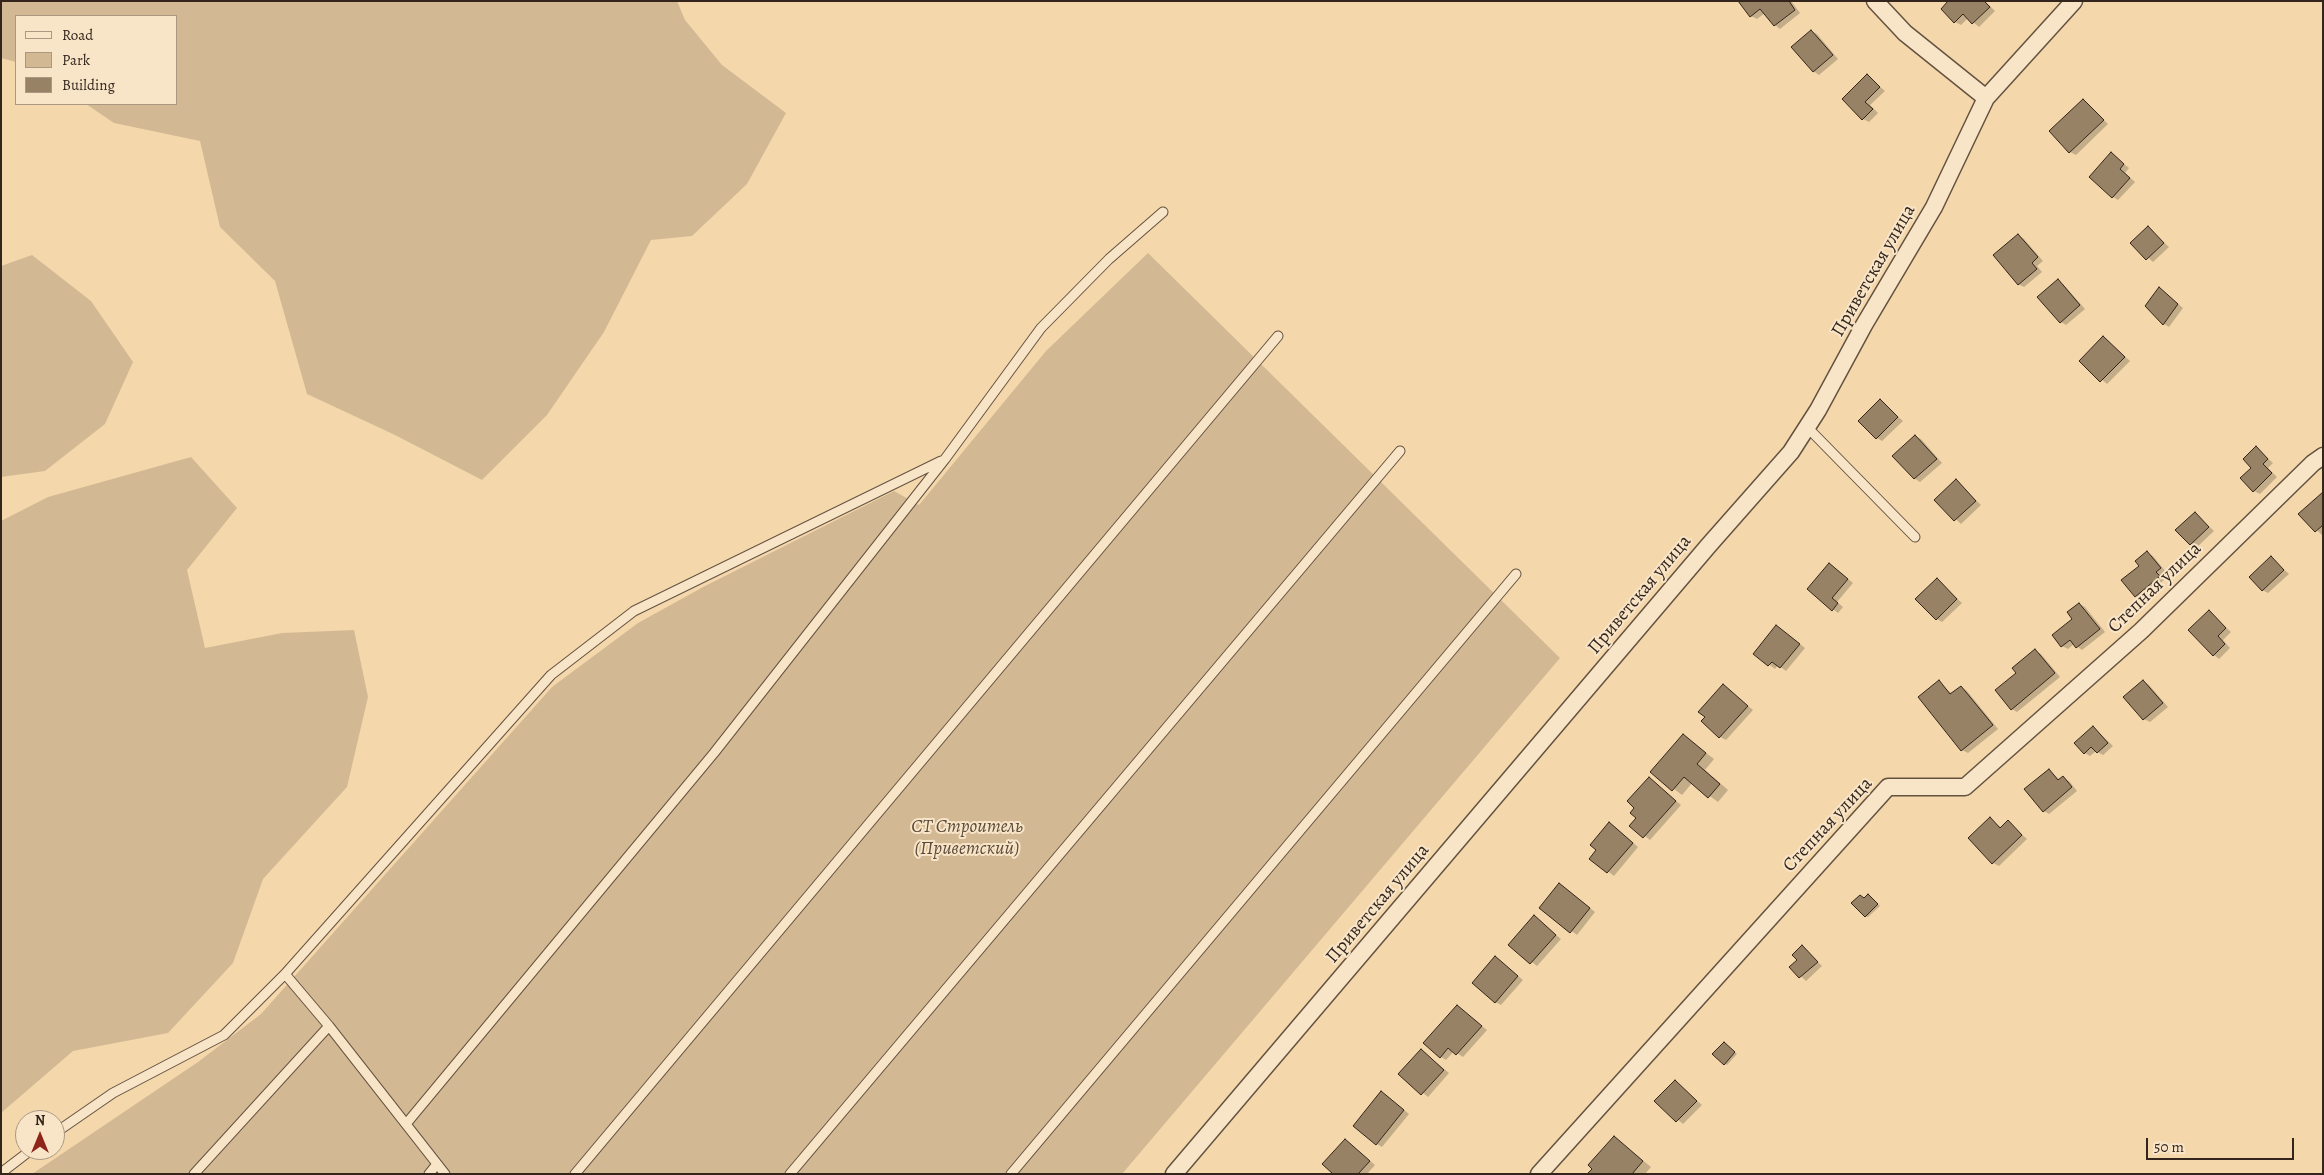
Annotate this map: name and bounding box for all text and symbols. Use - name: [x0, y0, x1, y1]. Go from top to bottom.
- legend: [15, 15, 178, 105]
- text: Road: [62, 25, 93, 45]
- text: Park: [62, 50, 90, 70]
- text: Building: [62, 75, 115, 95]
- street label: Приветская улица: [1827, 201, 1921, 341]
- street label: Приветская улица: [1583, 531, 1697, 659]
- street label: Степная улица: [2104, 538, 2206, 638]
- street label: Степная улица: [1778, 773, 1878, 877]
- park label: СТ Строитель (Приветский): [911, 816, 1023, 860]
- street label: Приветская улица: [1321, 840, 1435, 968]
- north arrow: [15, 1110, 65, 1160]
- text: N: [35, 1111, 45, 1130]
- scale bar: [2149, 1128, 2296, 1160]
- text: 50 m: [2154, 1137, 2184, 1157]

